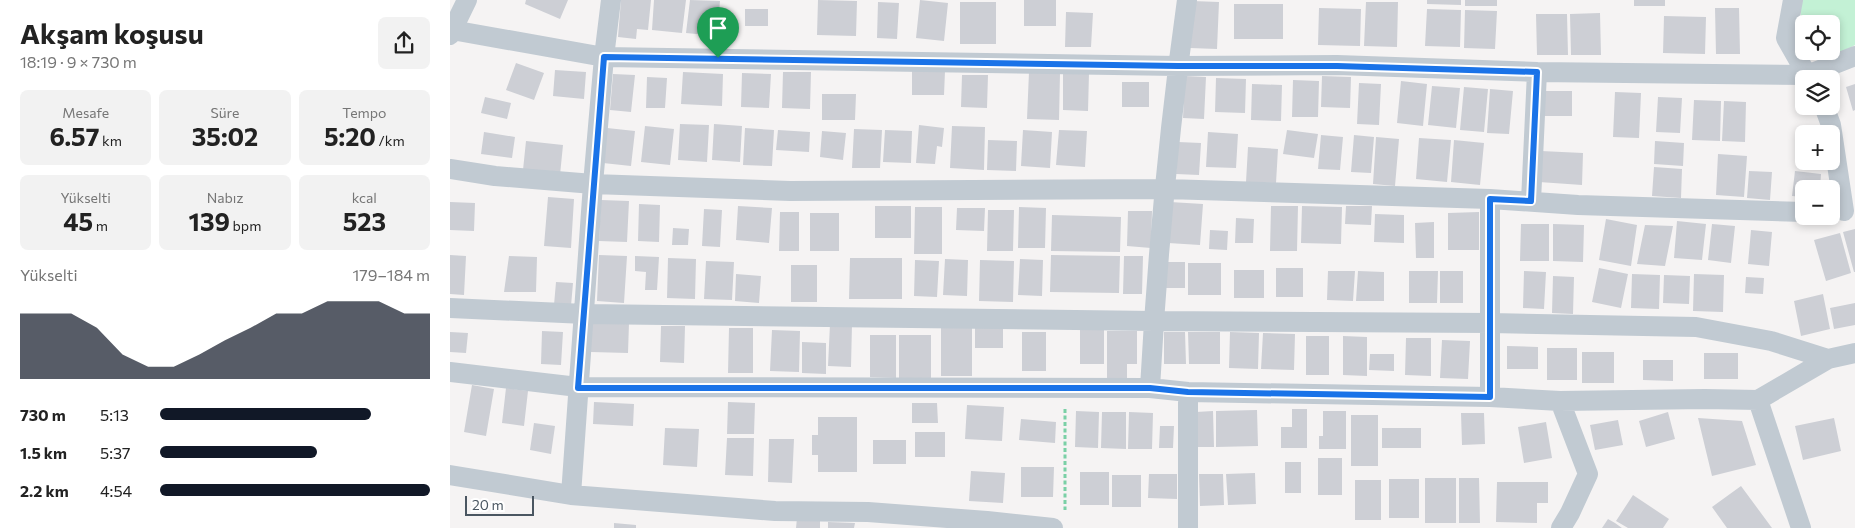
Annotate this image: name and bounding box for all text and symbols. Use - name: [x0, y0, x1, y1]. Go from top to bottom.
- pin: [697, 7, 739, 58]
- icon: arrive: [704, 14, 732, 42]
- map controls: [1795, 15, 1840, 225]
- button: locate: [1795, 15, 1840, 60]
- text: Akşam koşusu: [20, 16, 204, 50]
- button: share: [378, 17, 430, 69]
- text: 18:19 · 9 × 730 m: [20, 52, 137, 71]
- button: layers: [1795, 70, 1840, 115]
- text: Mesafe: [62, 104, 109, 121]
- text: Süre: [211, 104, 239, 121]
- text: Tempo: [342, 104, 386, 121]
- text: 6.57: [49, 121, 99, 151]
- text: 35:02: [192, 121, 258, 151]
- text: 5:20: [324, 121, 376, 151]
- button: +: [1795, 125, 1840, 170]
- text: km: [99, 132, 122, 149]
- text: /km: [376, 132, 405, 149]
- button: −: [1795, 180, 1840, 225]
- text: Yükselti: [61, 189, 111, 206]
- text: Nabız: [207, 189, 243, 206]
- text: kcal: [352, 189, 377, 206]
- text: 45: [63, 206, 93, 236]
- text: 139: [189, 206, 230, 236]
- text: 523: [343, 206, 386, 236]
- text: m: [93, 217, 108, 234]
- text: bpm: [230, 217, 261, 234]
- text: Yükselti: [20, 265, 78, 284]
- text: 179–184 m: [352, 265, 430, 284]
- text: 730 m: [20, 405, 66, 424]
- text: 5:13: [100, 405, 129, 424]
- text: 1.5 km: [20, 443, 67, 462]
- text: 5:37: [100, 443, 130, 462]
- text: 2.2 km: [20, 481, 69, 500]
- text: 4:54: [100, 481, 132, 500]
- scale bar: [465, 493, 534, 516]
- text: 20 m: [472, 496, 504, 513]

